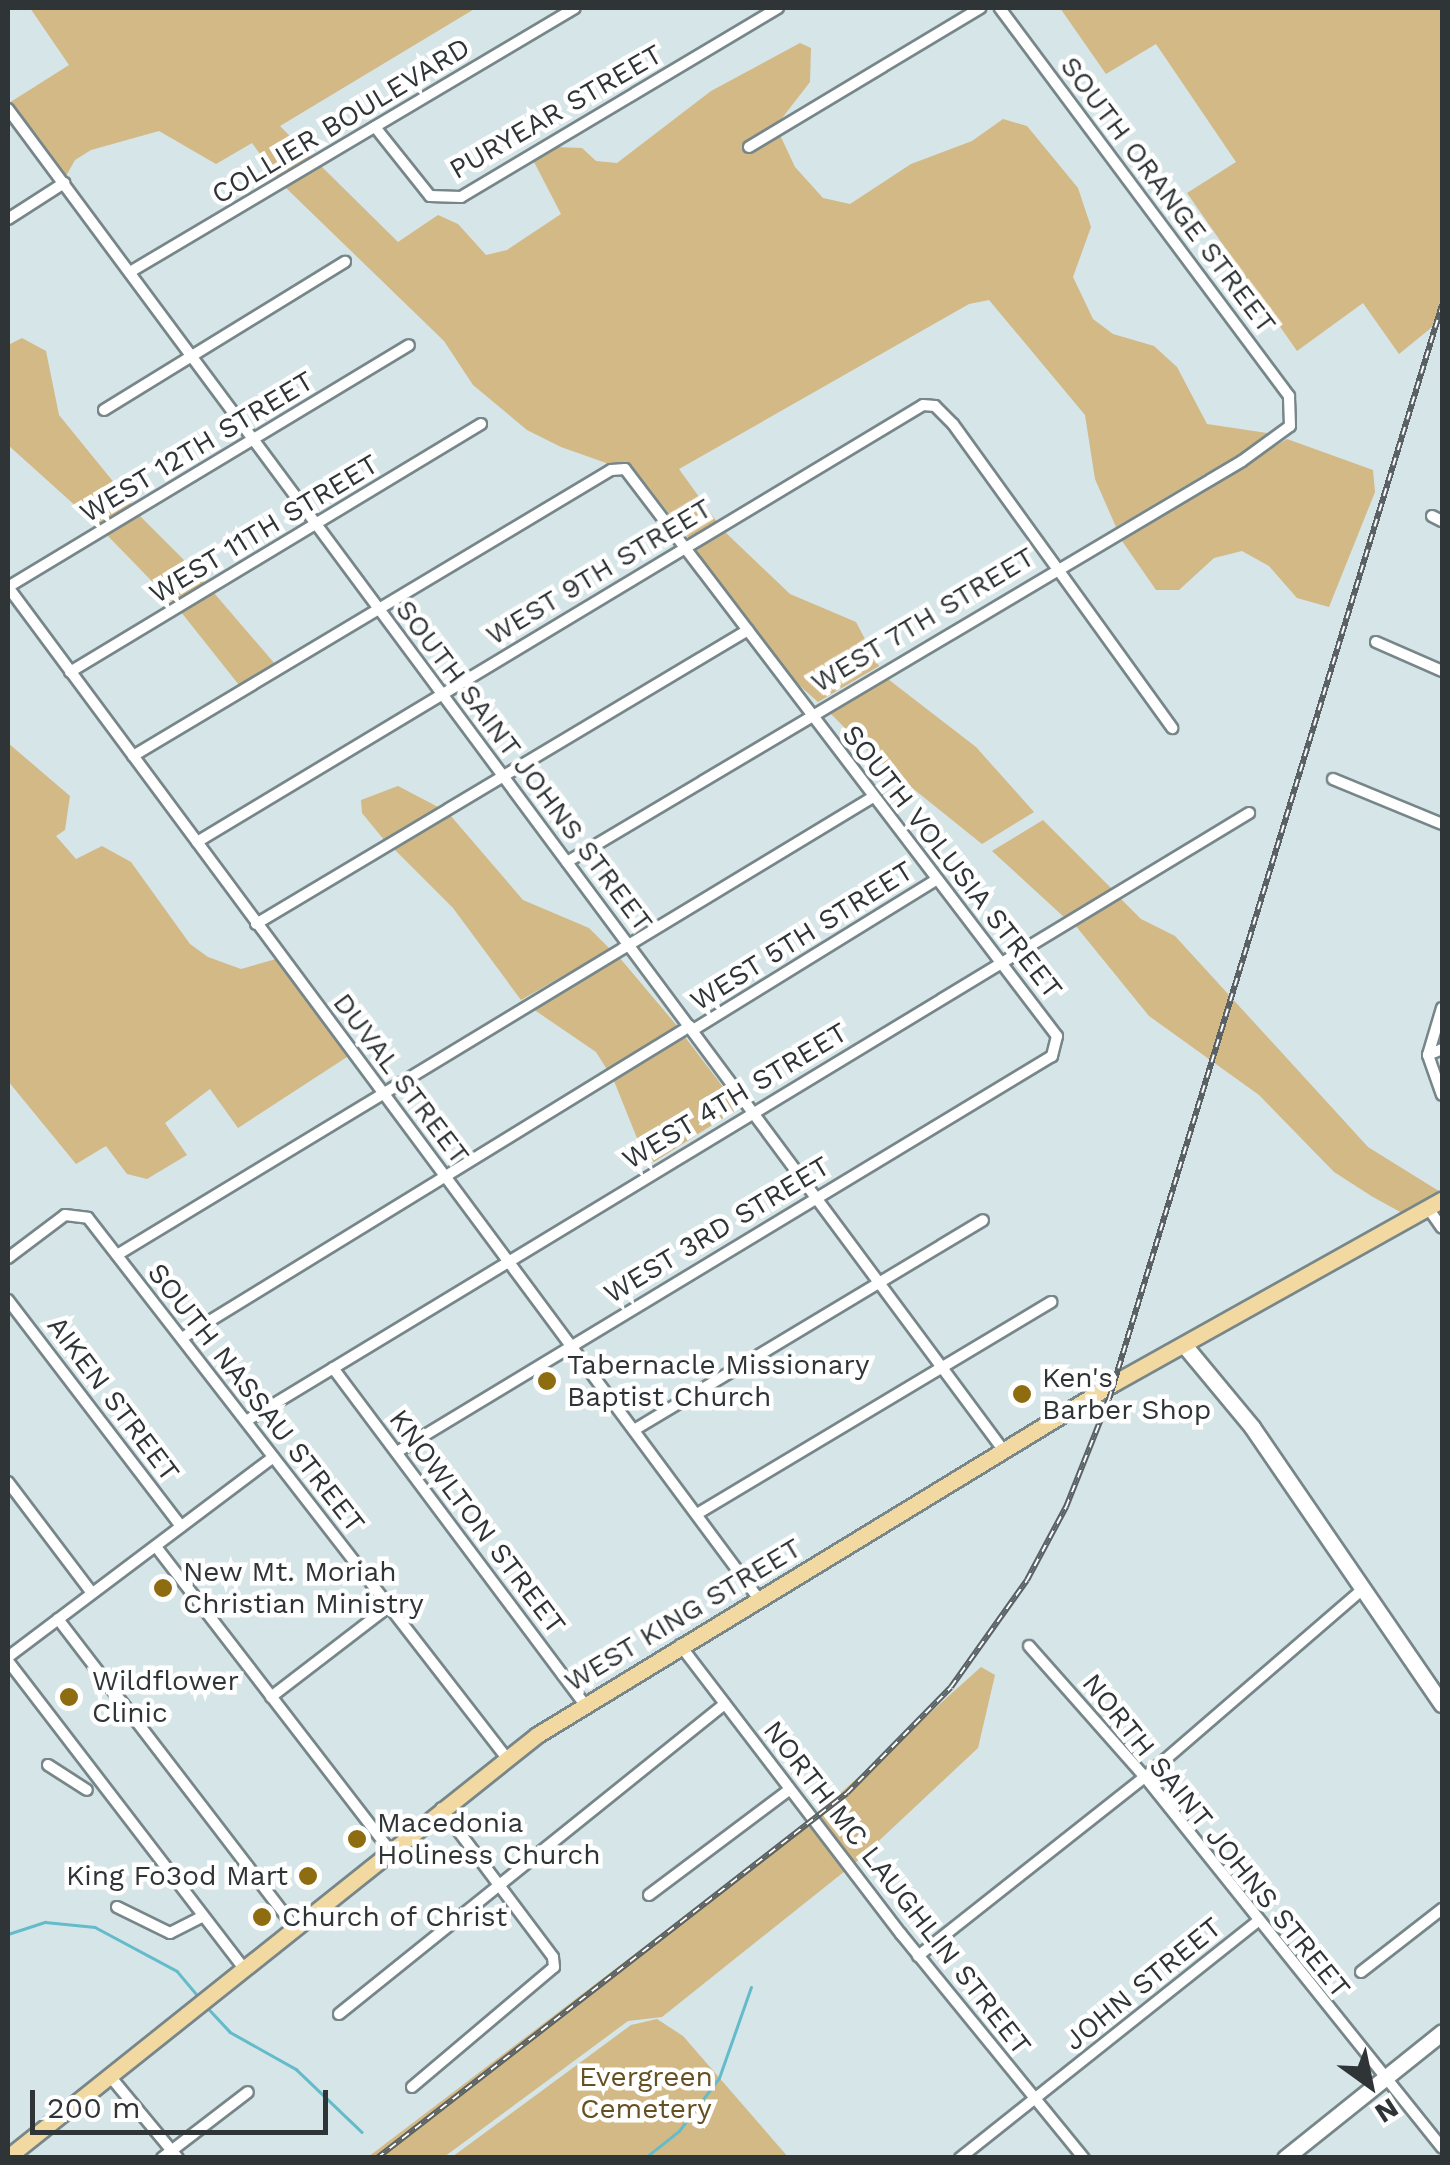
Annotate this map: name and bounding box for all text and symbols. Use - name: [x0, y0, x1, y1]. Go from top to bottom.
- street label: COLLIER BOULEVARD: [206, 31, 476, 211]
- street label: PURYEAR STREET: [444, 37, 668, 187]
- street label: SOUTH ORANGE STREET: [1053, 50, 1283, 340]
- street label: WEST 12TH STREET: [74, 364, 320, 530]
- street label: WEST 11TH STREET: [143, 447, 385, 611]
- street label: WEST 9TH STREET: [480, 491, 718, 653]
- street label: WEST 7TH STREET: [804, 540, 1042, 700]
- street label: SOUTH SAINT JOHNS STREET: [388, 593, 660, 939]
- street label: SOUTH VOLUSIA STREET: [834, 718, 1070, 1006]
- street label: WEST 5TH STREET: [684, 854, 920, 1018]
- street label: DUVAL STREET: [325, 986, 477, 1172]
- street label: WEST 4TH STREET: [616, 1015, 854, 1177]
- street label: WEST 3RD STREET: [598, 1149, 836, 1311]
- street label: SOUTH NASSAU STREET: [140, 1257, 372, 1539]
- street label: AIKEN STREET: [40, 1310, 186, 1488]
- place label: Tabernacle Missionary Baptist Church: [567, 1348, 869, 1414]
- place label: Ken's Barber Shop: [1042, 1361, 1212, 1427]
- marker: Tabernacle Missionary Baptist Church: [536, 1370, 558, 1392]
- marker: Ken's Barber Shop: [1011, 1383, 1033, 1405]
- street label: KNOWLTON STREET: [382, 1403, 572, 1641]
- street label: WEST KING STREET: [558, 1531, 808, 1699]
- place label: New Mt. Moriah Christian Ministry: [183, 1555, 424, 1621]
- marker: New Mt. Moriah Christian Ministry: [152, 1577, 174, 1599]
- place label: Wildflower Clinic: [92, 1664, 239, 1730]
- street label: NORTH SAINT JOHNS STREET: [1074, 1667, 1358, 2005]
- marker: Wildflower Clinic: [56, 1684, 82, 1710]
- street label: NORTH MC LAUGHLIN STREET: [756, 1714, 1038, 2062]
- place label: Macedonia Holiness Church: [377, 1806, 600, 1872]
- marker: Macedonia Holiness Church: [346, 1828, 368, 1850]
- place label: King Fo3od Mart: [66, 1859, 288, 1893]
- marker: King Fo3od Mart: [297, 1865, 319, 1887]
- place label: Church of Christ: [282, 1900, 508, 1934]
- marker: Church of Christ: [251, 1906, 273, 1928]
- street label: JOHN STREET: [1058, 1910, 1228, 2058]
- north arrow: [1320, 2035, 1420, 2135]
- park label: Evergreen Cemetery: [579, 2060, 713, 2126]
- scale bar: [35, 2070, 332, 2132]
- text: 200 m: [47, 2090, 141, 2125]
- text: N: [1369, 2091, 1404, 2130]

